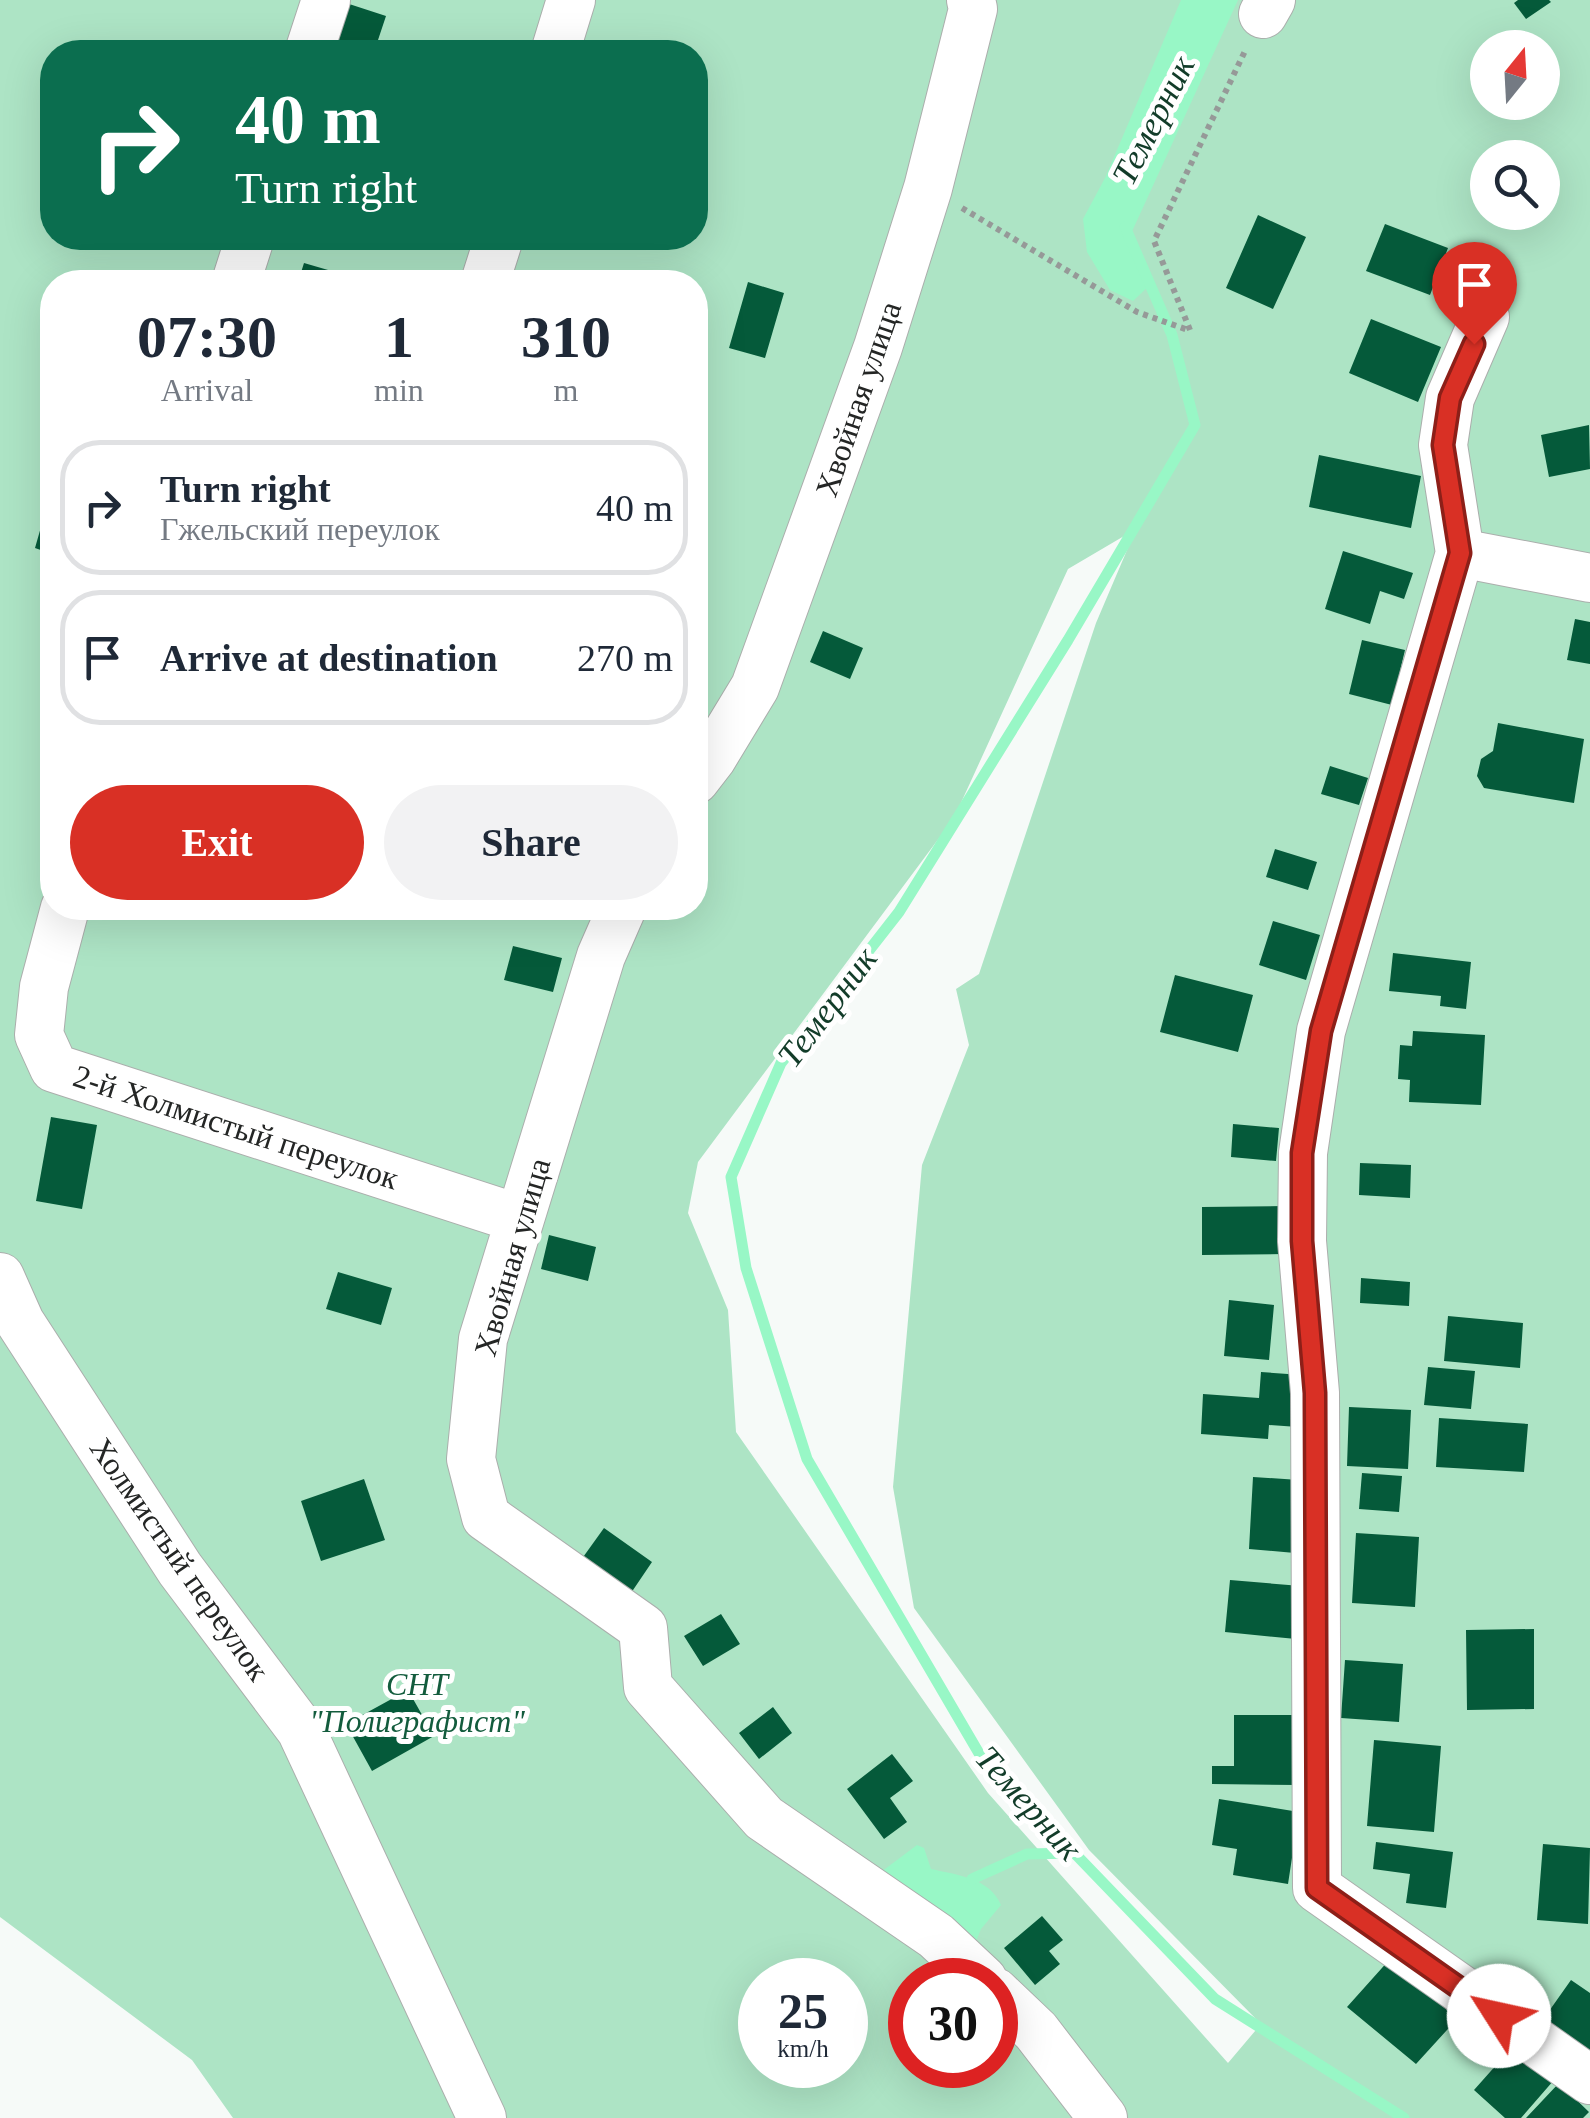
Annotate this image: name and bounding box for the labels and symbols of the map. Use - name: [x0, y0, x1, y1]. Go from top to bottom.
- north arrow: [1470, 30, 1560, 120]
- water label: Темерник: [1104, 49, 1203, 191]
- pin: [1432, 242, 1517, 345]
- street label: Хвойная улица: [808, 297, 908, 501]
- water label: Темерник: [770, 939, 885, 1075]
- street label: 2-й Холмистый переулок: [69, 1057, 403, 1197]
- street label: Хвойная улица: [467, 1154, 557, 1360]
- street label: Холмистый переулок: [83, 1431, 278, 1688]
- park label: СНТ "Полиграфист": [309, 1666, 525, 1739]
- water label: Темерник: [967, 1738, 1090, 1869]
- speed limit sign: 30: [888, 1958, 1018, 2088]
- position arrow: [1447, 1964, 1551, 2068]

